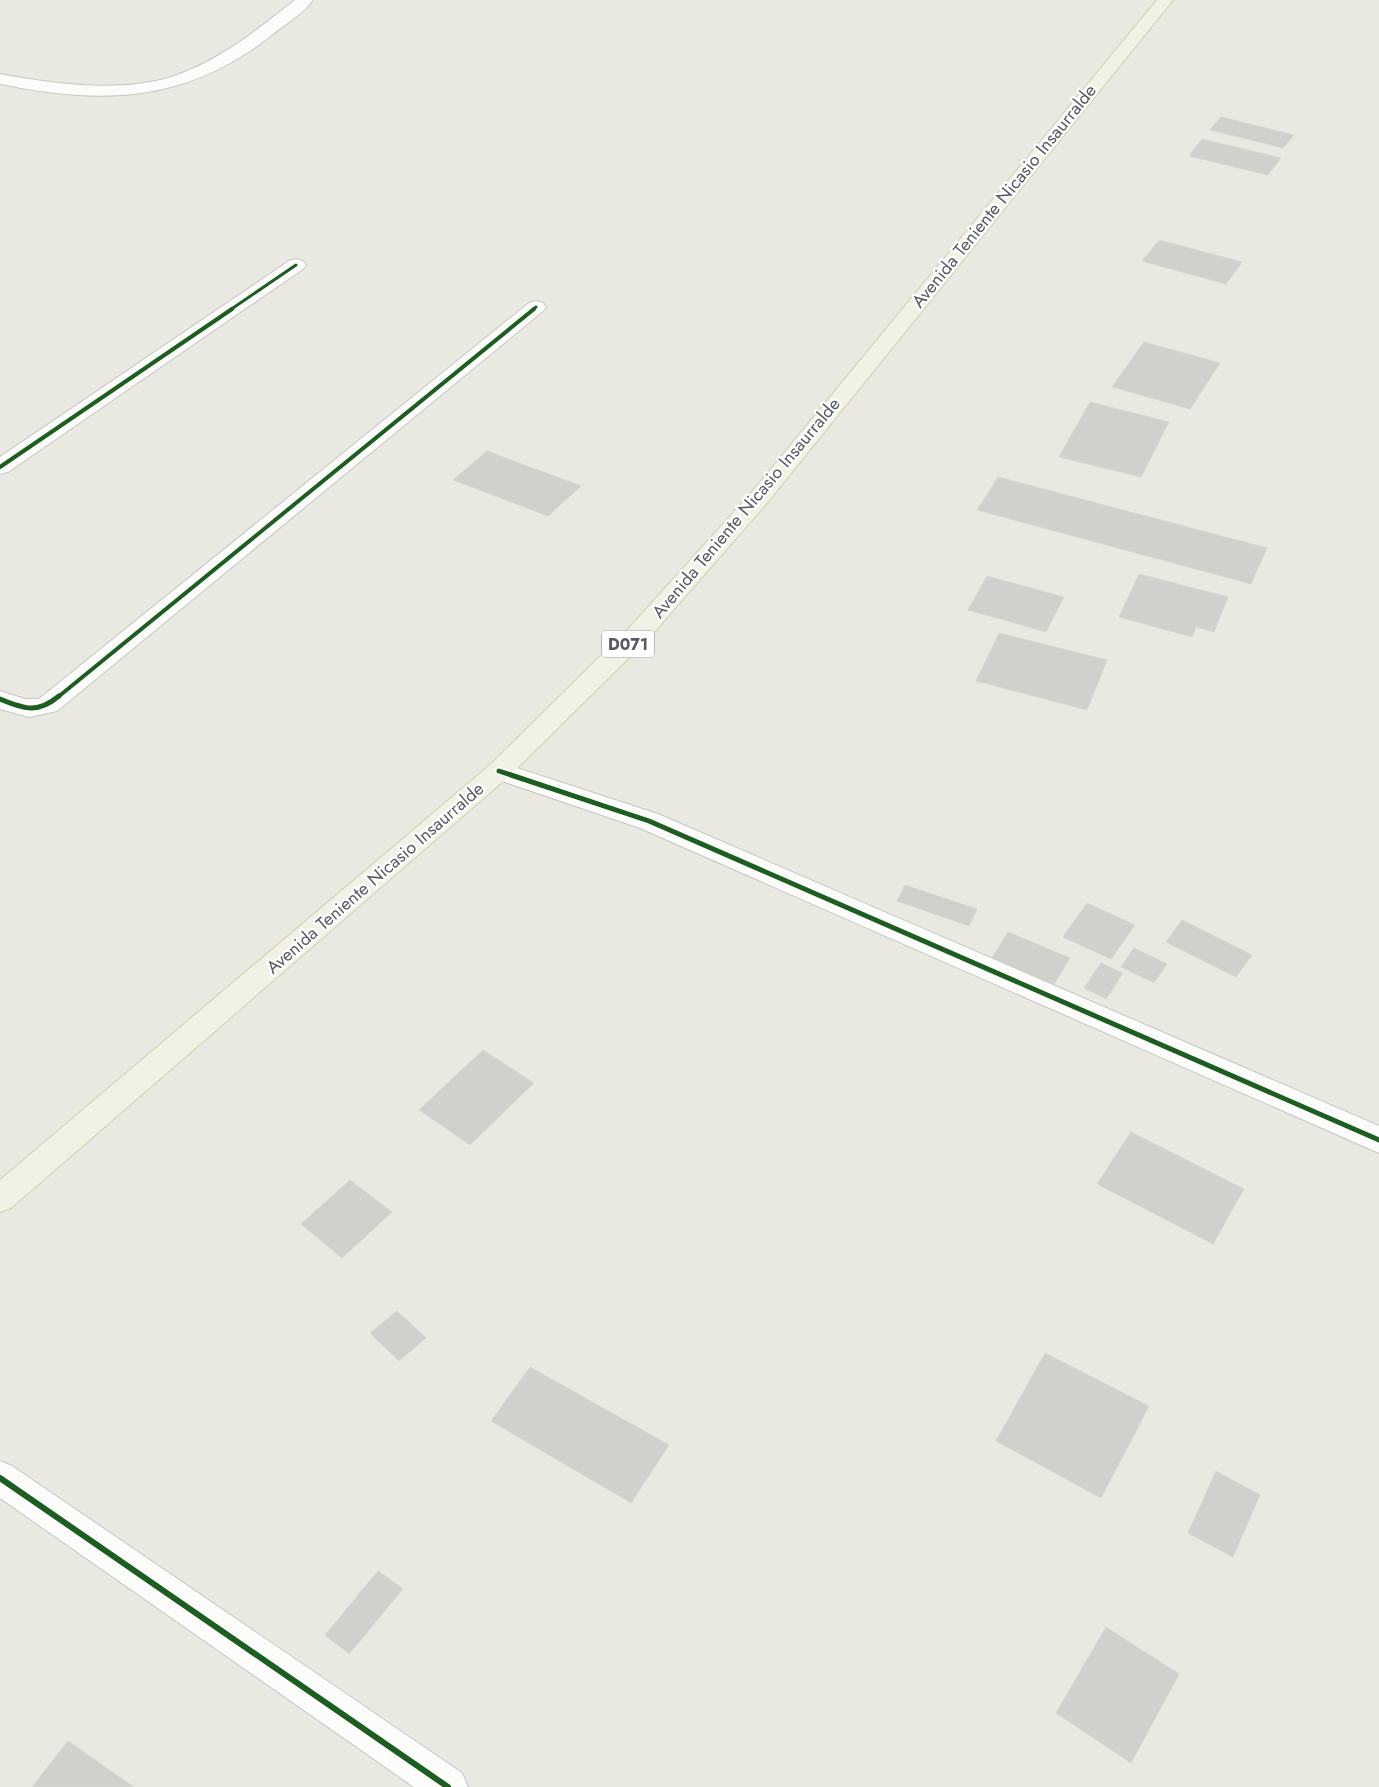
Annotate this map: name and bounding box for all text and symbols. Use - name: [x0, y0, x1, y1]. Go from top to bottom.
- street label: Avenida Teniente Nicasio Insaurralde: [905, 79, 1103, 313]
- street label: Avenida Teniente Nicasio Insaurralde: [646, 392, 846, 624]
- road number: D071: [602, 630, 654, 658]
- street label: Avenida Teniente Nicasio Insaurralde: [260, 776, 490, 980]

